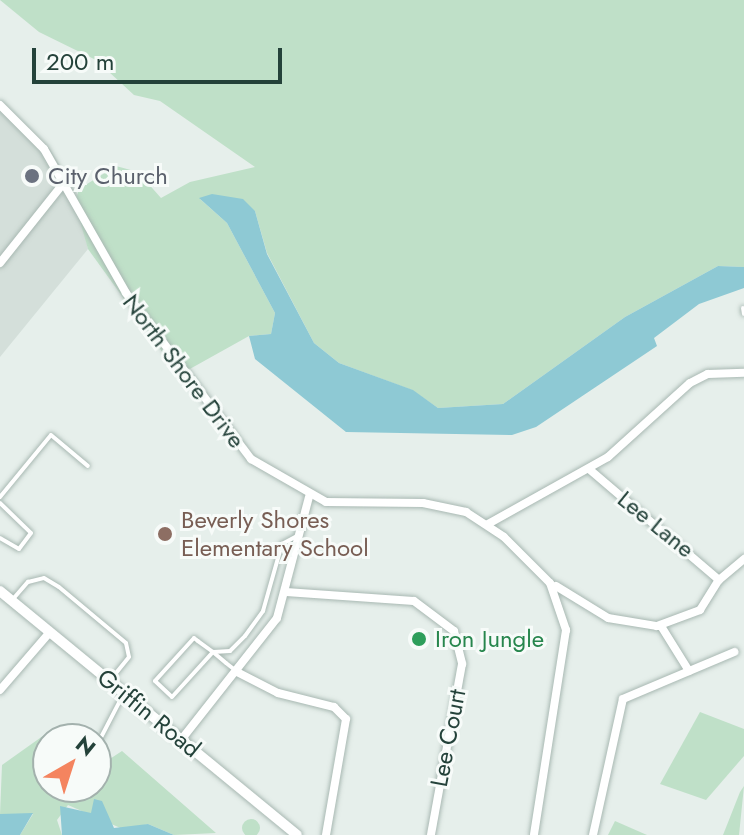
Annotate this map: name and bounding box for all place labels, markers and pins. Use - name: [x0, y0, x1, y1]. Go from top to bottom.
- place label: City Church: [48, 162, 168, 190]
- marker: City Church: [23, 167, 41, 185]
- place label: Beverly Shores Elementary School: [181, 506, 369, 562]
- marker: Beverly Shores Elementary School: [156, 525, 174, 543]
- place label: Iron Jungle: [435, 625, 544, 653]
- marker: Iron Jungle: [410, 630, 428, 648]

